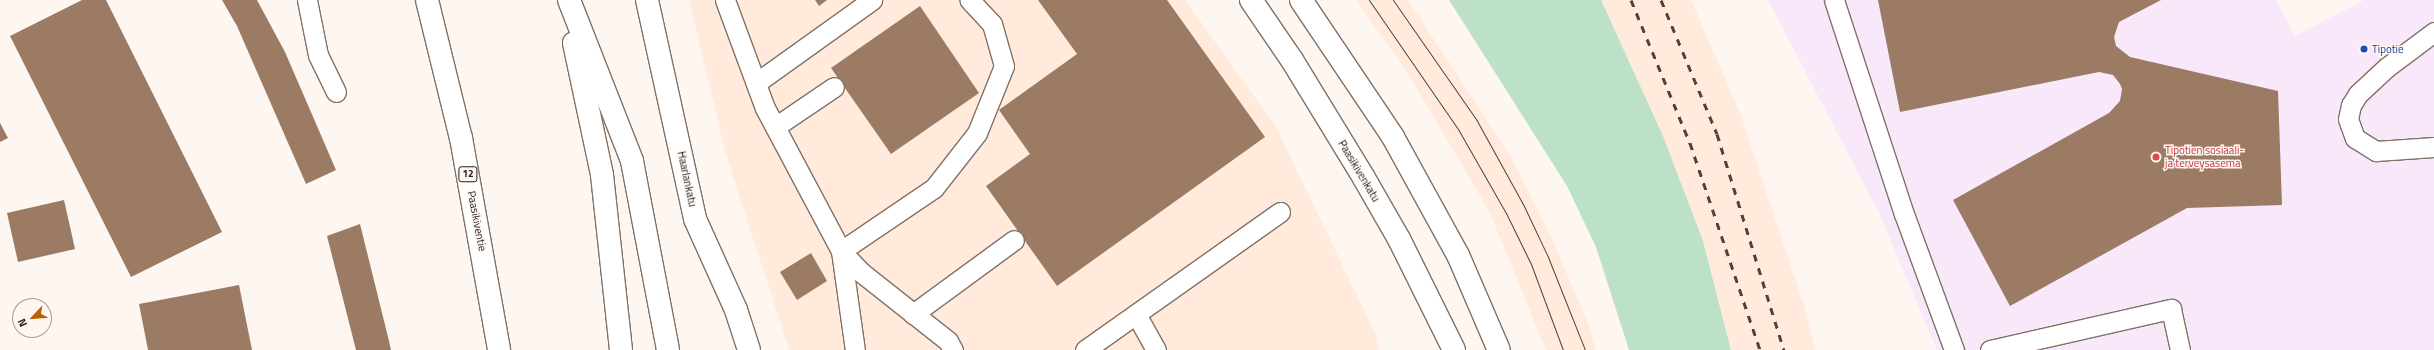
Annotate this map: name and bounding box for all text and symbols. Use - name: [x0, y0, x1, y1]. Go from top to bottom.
- place label: Tipotie: [2372, 42, 2404, 56]
- marker: Tipotie: [2359, 44, 2369, 54]
- street label: Paasikivenkatu: [1335, 138, 1383, 204]
- place label: Tipotien sosiaali- ja terveysasema: [2165, 144, 2244, 170]
- street label: Haarlankatu: [675, 150, 699, 208]
- marker: Tipotien sosiaali- ja terveysasema: [2150, 151, 2162, 163]
- road number: 12: [458, 166, 478, 182]
- street label: Paasikiventie: [465, 190, 489, 252]
- north arrow: [12, 298, 52, 338]
- text: N: [13, 316, 31, 330]

